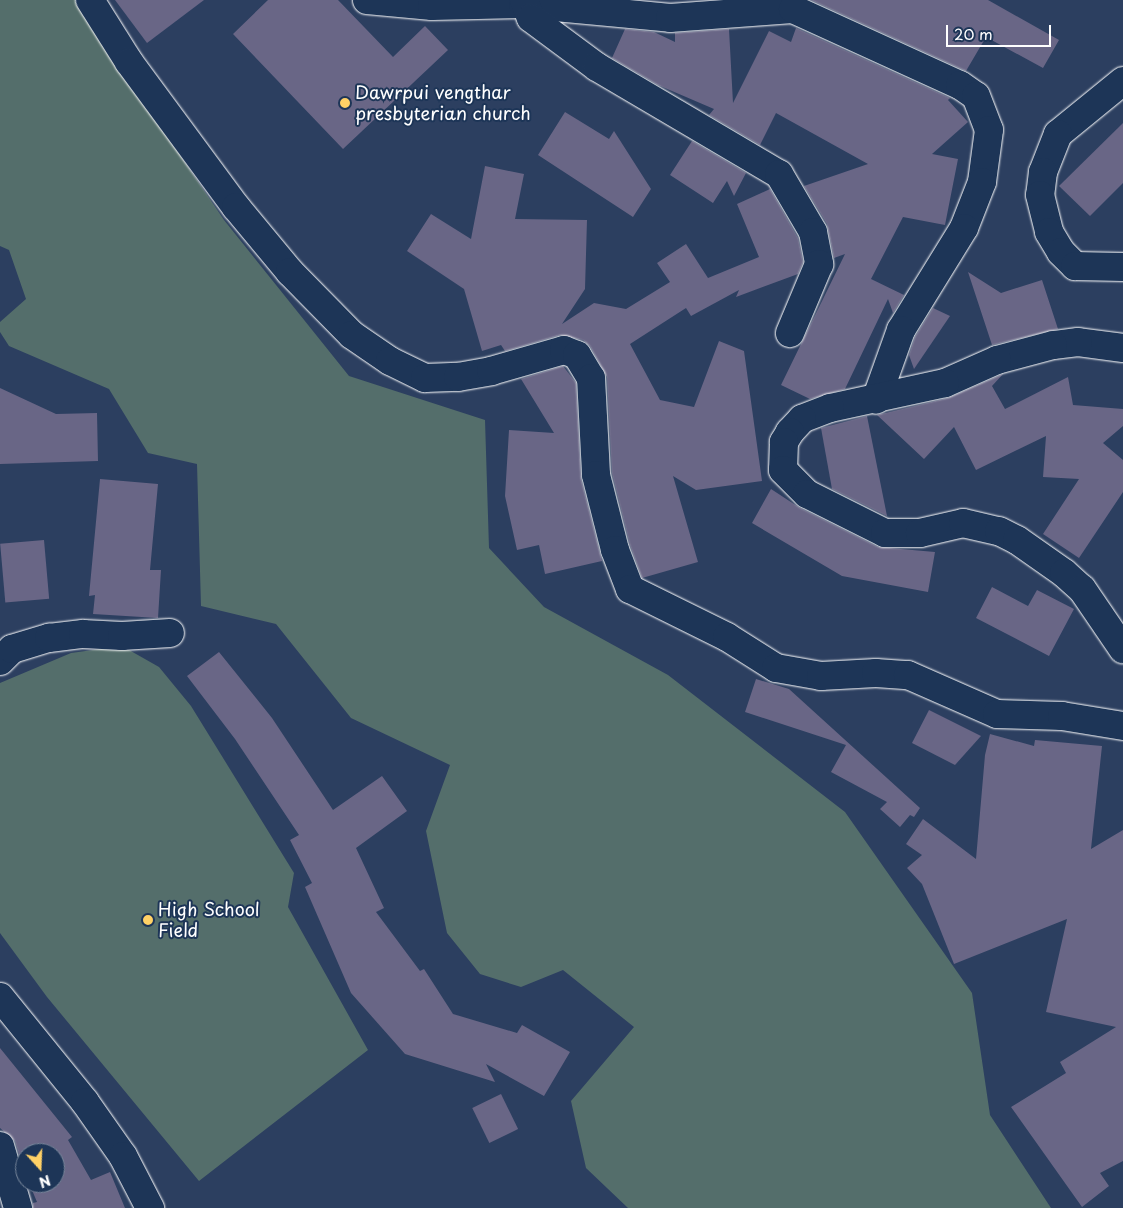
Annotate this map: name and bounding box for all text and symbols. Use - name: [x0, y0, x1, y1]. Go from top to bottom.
- scale bar: [948, 15, 1053, 47]
- text: 20 m: [954, 22, 993, 45]
- place label: Dawrpui vengthar presbyterian church: [355, 82, 529, 125]
- marker: Dawrpui vengthar presbyterian church: [339, 97, 351, 109]
- place label: High School Field: [158, 899, 261, 942]
- marker: High School Field: [142, 914, 154, 926]
- north arrow: [15, 1143, 65, 1193]
- text: N: [36, 1170, 54, 1193]

